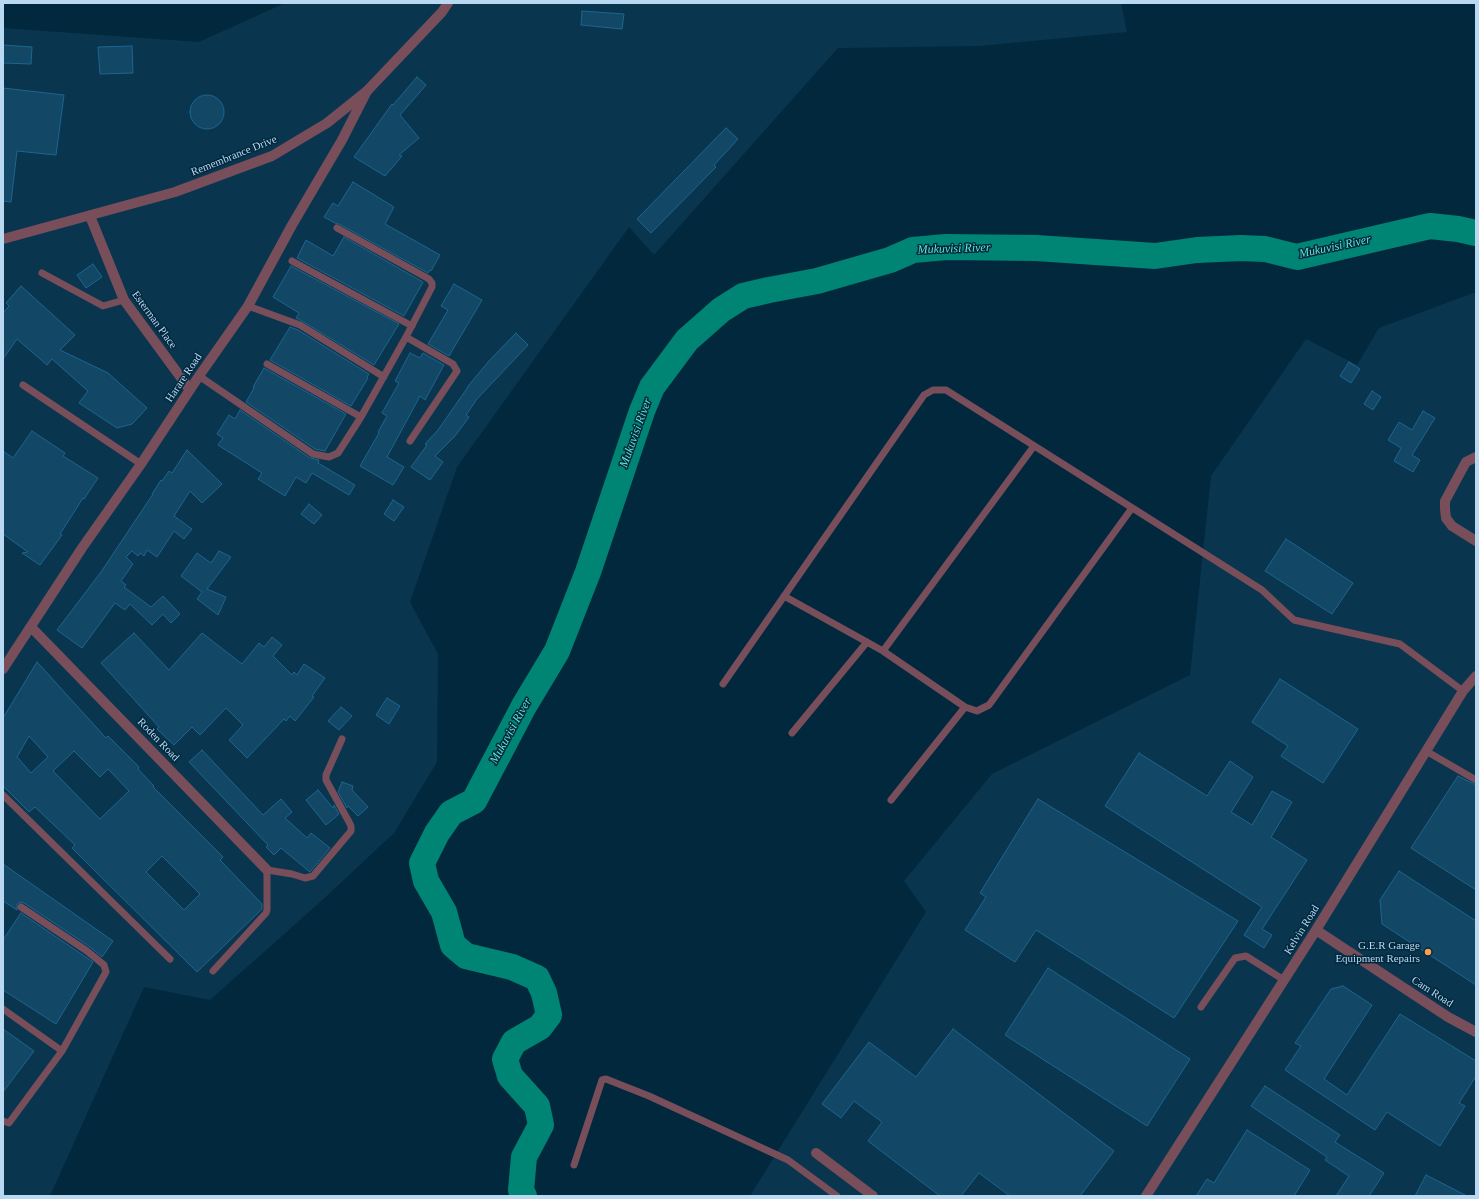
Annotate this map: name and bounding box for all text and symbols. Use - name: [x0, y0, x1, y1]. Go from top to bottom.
- street label: Remembrance Drive: [189, 133, 279, 179]
- water label: Mukuvisi River: [1298, 232, 1372, 262]
- water label: Mukuvisi River: [917, 241, 991, 257]
- street label: Esterman Place: [129, 289, 179, 351]
- street label: Harare Road: [163, 351, 205, 405]
- water label: Mukuvisi River: [617, 396, 655, 470]
- water label: Mukuvisi River: [487, 696, 535, 766]
- street label: Roden Road: [134, 716, 182, 764]
- street label: Kelvin Road: [1282, 903, 1322, 957]
- place label: G.E.R Garage Equipment Repairs: [1335, 939, 1420, 965]
- marker: G.E.R Garage Equipment Repairs: [1423, 947, 1433, 957]
- street label: Cam Road: [1409, 974, 1455, 1010]

